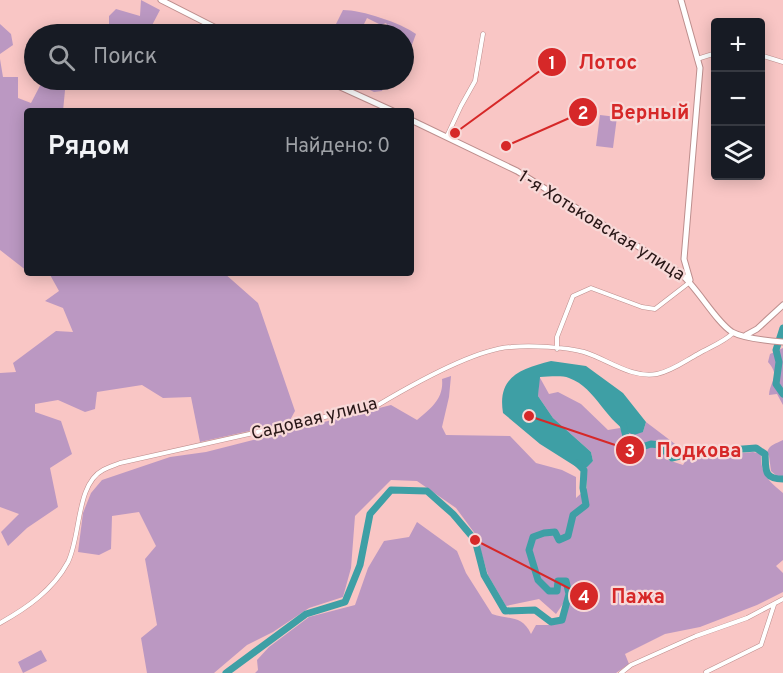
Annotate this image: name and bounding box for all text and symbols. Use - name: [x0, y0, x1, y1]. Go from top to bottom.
- map controls: [711, 18, 765, 180]
- button: +: [711, 18, 765, 72]
- search box: [24, 24, 414, 90]
- icon: search: [45, 41, 78, 74]
- callout: Лотос: [537, 43, 650, 81]
- text: Поиск: [93, 44, 157, 71]
- text: Лотос: [579, 51, 637, 77]
- text: 1: [548, 53, 556, 76]
- button: −: [711, 72, 765, 126]
- callout: Верный: [568, 93, 701, 131]
- text: Верный: [611, 101, 689, 127]
- text: 2: [577, 103, 589, 126]
- button: layers: [711, 126, 765, 180]
- text: Рядом: [48, 131, 130, 164]
- text: Найдено: 0: [285, 134, 390, 160]
- street label: 1-я Хотьковская улица: [514, 166, 689, 287]
- street label: Садовая улица: [249, 393, 380, 446]
- callout: Подкова: [615, 431, 754, 469]
- text: Подкова: [657, 439, 742, 465]
- text: 3: [625, 441, 635, 464]
- callout: Пажа: [569, 577, 677, 615]
- text: Пажа: [611, 585, 665, 611]
- text: 4: [578, 587, 590, 610]

